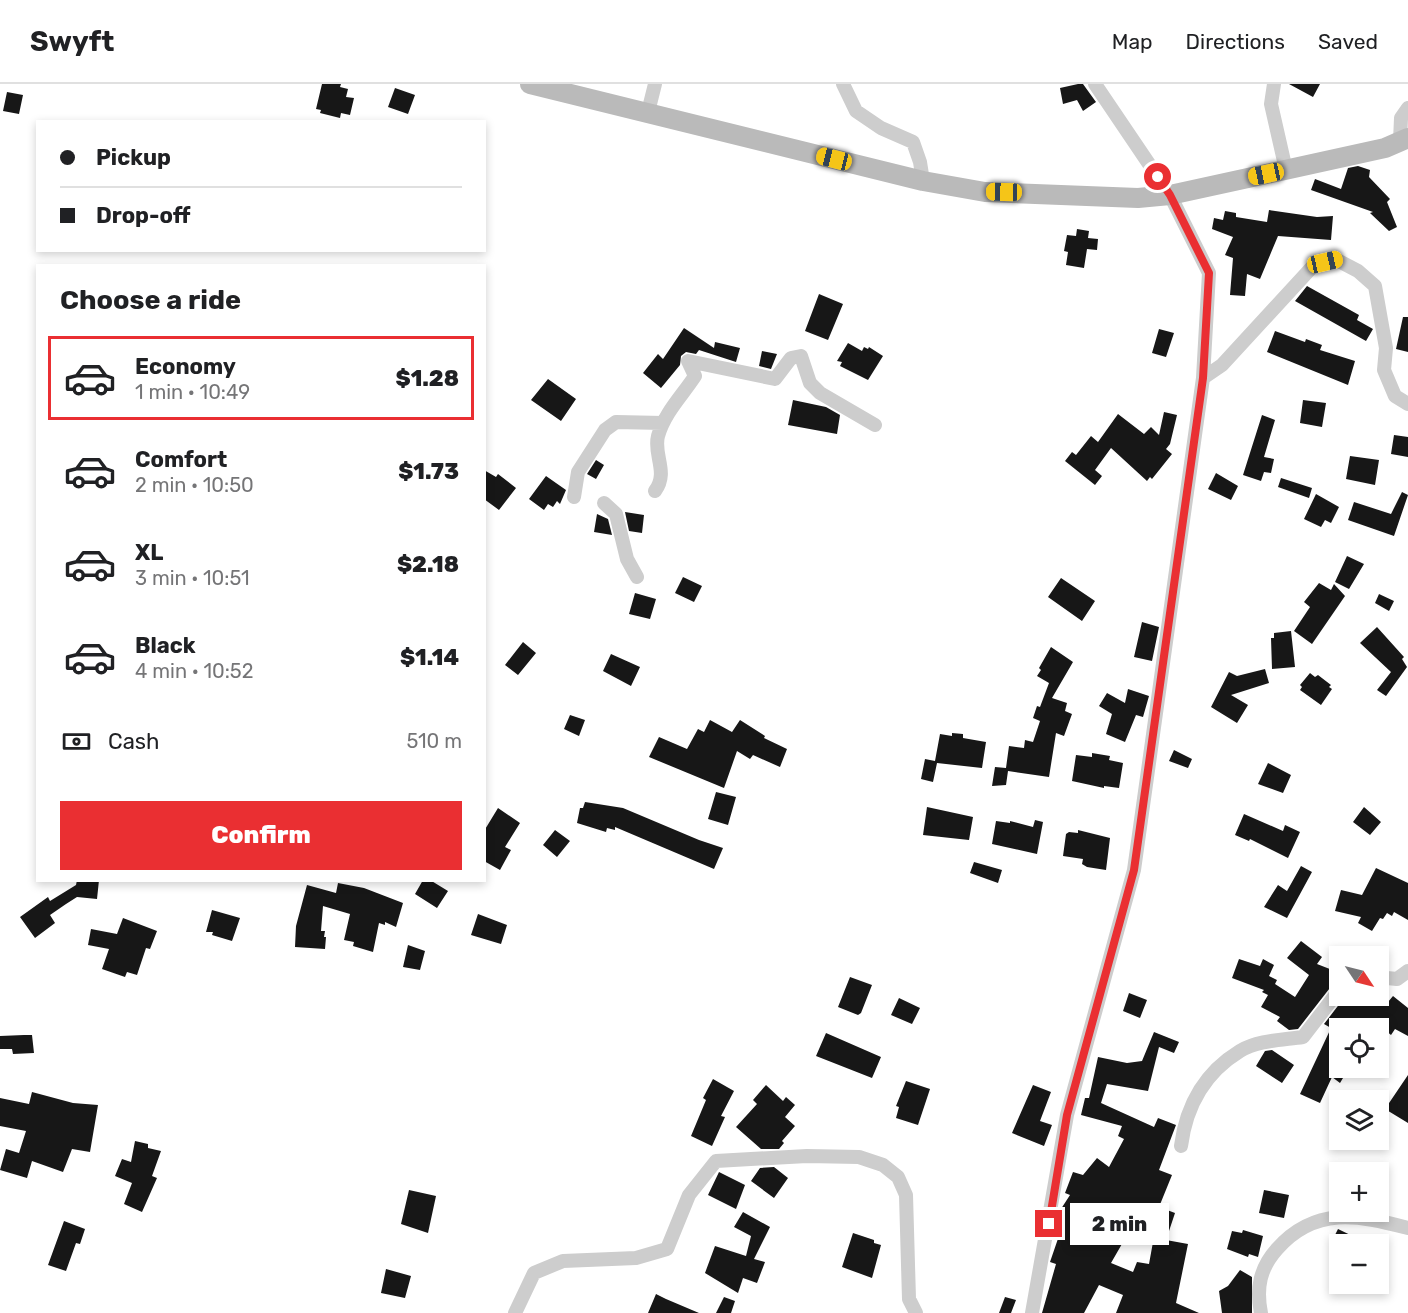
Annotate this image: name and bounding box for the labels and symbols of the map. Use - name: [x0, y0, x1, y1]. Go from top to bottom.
- car: [814, 146, 854, 172]
- car: [1247, 161, 1285, 187]
- route start: [1144, 163, 1171, 190]
- car: [986, 183, 1022, 201]
- car: [1305, 249, 1345, 275]
- north arrow: [1329, 946, 1389, 1006]
- callout: 2 min: [1070, 1203, 1169, 1245]
- route end: [1035, 1210, 1062, 1237]

